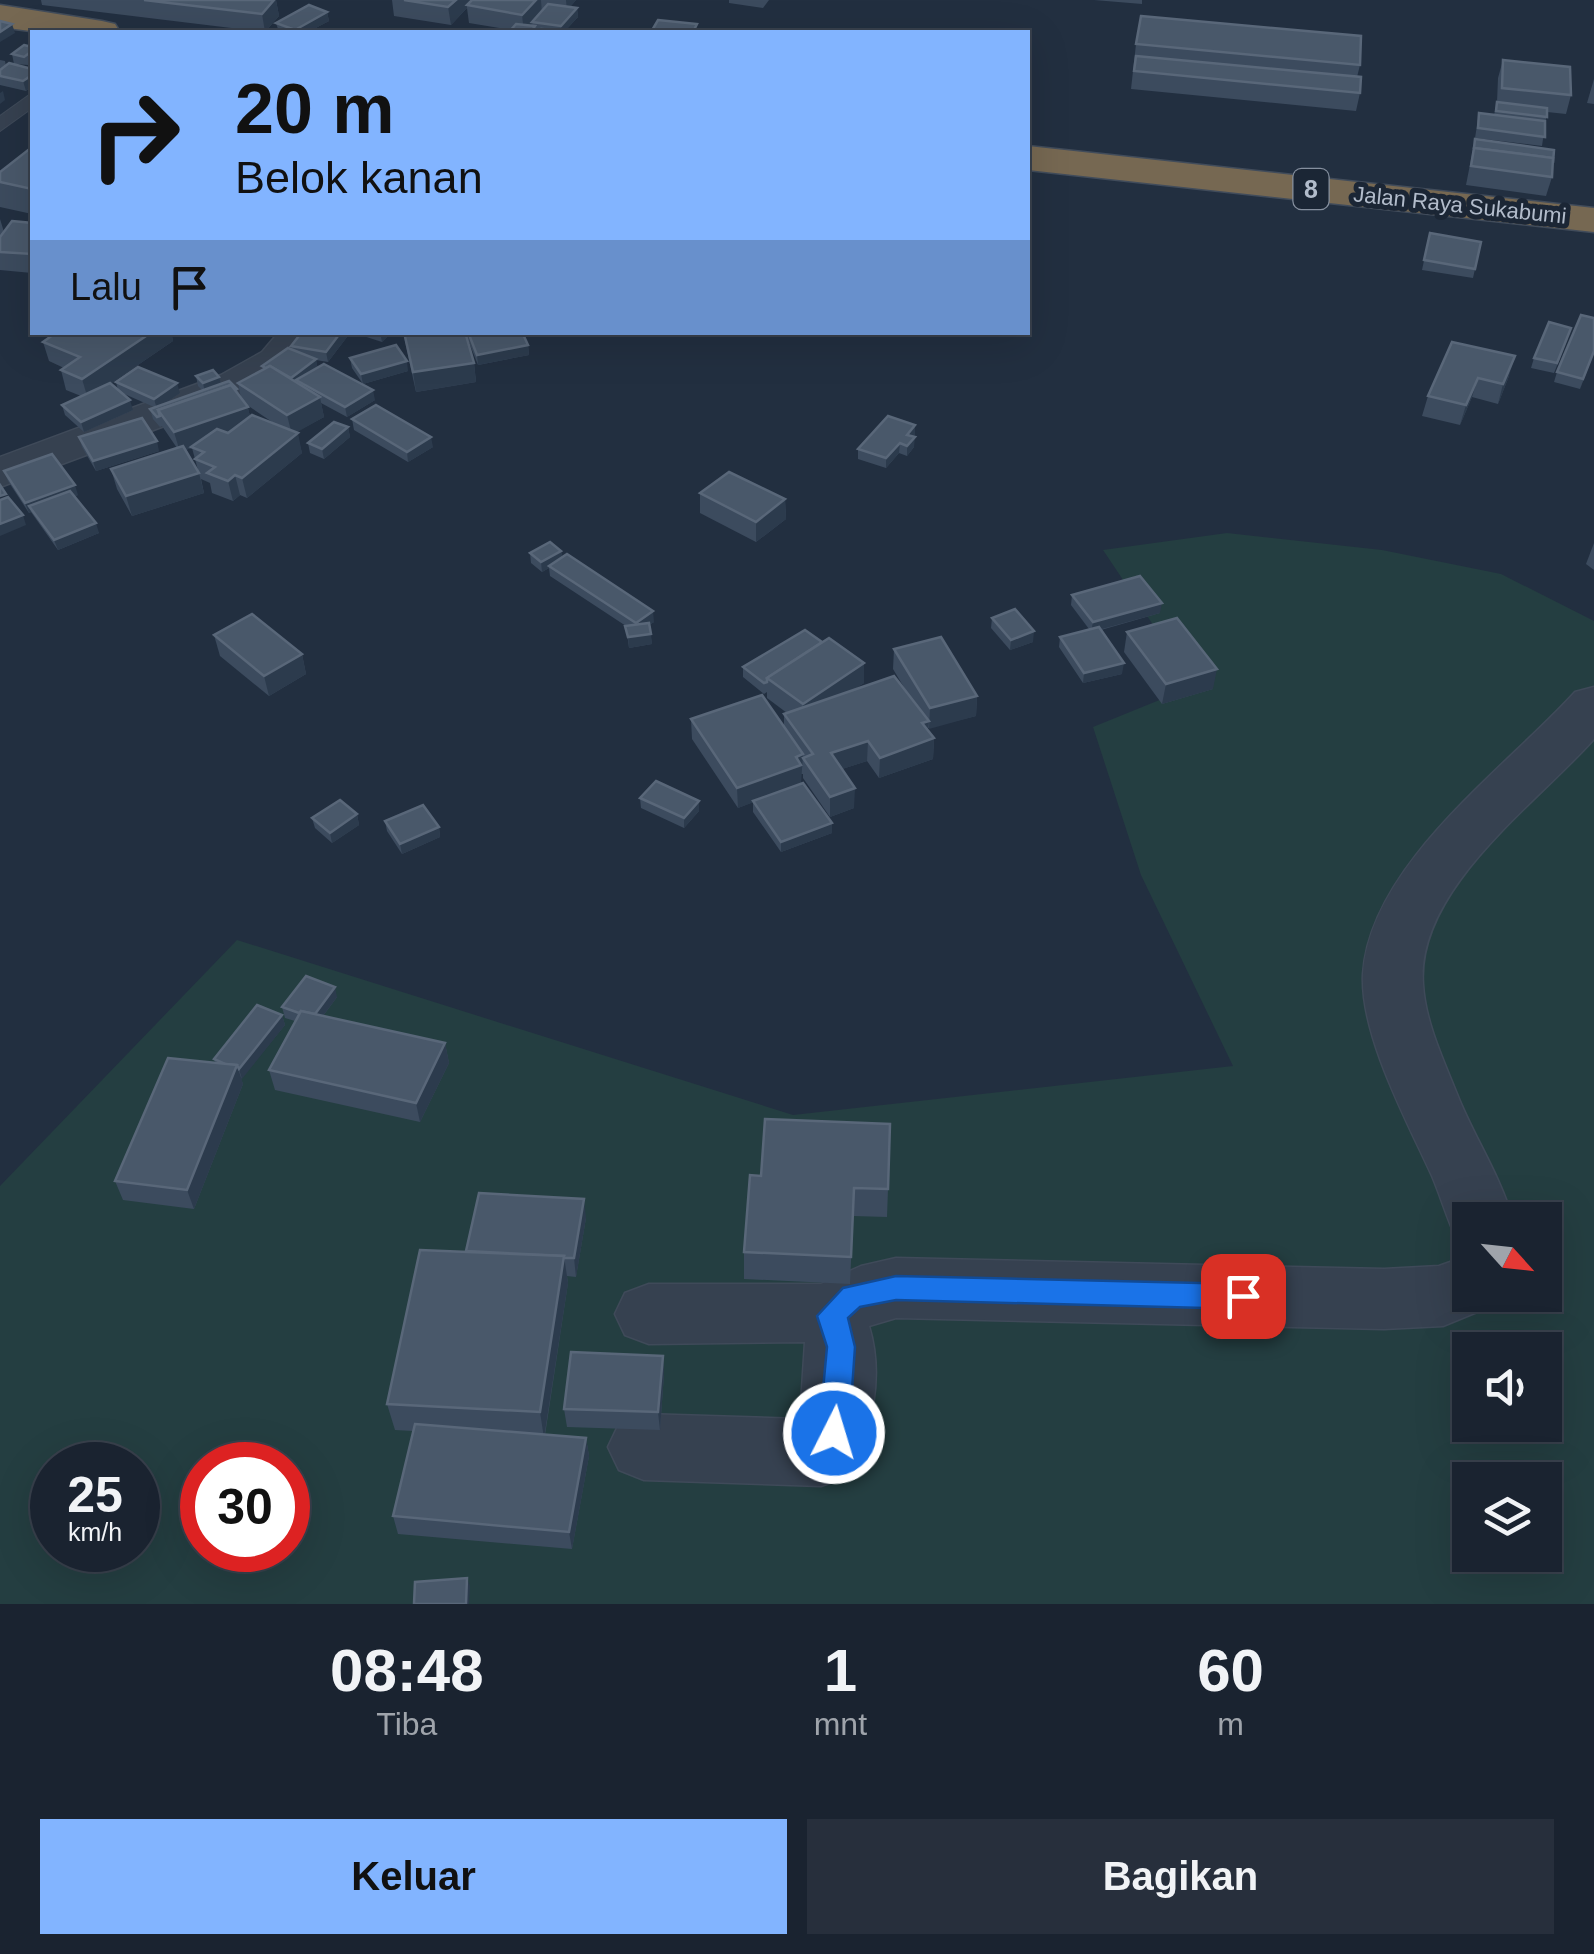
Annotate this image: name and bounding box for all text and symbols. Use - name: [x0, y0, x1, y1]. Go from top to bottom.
- icon: right: [70, 70, 200, 200]
- text: 20 m: [235, 70, 395, 148]
- text: Belok kanan: [235, 152, 483, 203]
- road number: 8: [1294, 169, 1328, 209]
- street label: Jalan Raya Sukabumi: [1352, 181, 1568, 229]
- icon: arrive: [162, 260, 217, 315]
- text: Lalu: [70, 266, 142, 308]
- north arrow: [1452, 1202, 1562, 1312]
- map controls: [1452, 1202, 1562, 1572]
- pin: [1201, 1254, 1286, 1339]
- icon: arrive: [1216, 1269, 1271, 1324]
- button: sound: [1452, 1332, 1562, 1442]
- position arrow: [782, 1381, 886, 1485]
- speed limit sign: 30: [180, 1442, 310, 1572]
- button: layers: [1452, 1462, 1562, 1572]
- text: 25: [67, 1467, 123, 1523]
- text: km/h: [68, 1518, 122, 1546]
- text: 08:48: [330, 1637, 484, 1704]
- text: 1: [824, 1637, 857, 1704]
- text: 60: [1197, 1637, 1264, 1704]
- text: Tiba: [376, 1706, 437, 1742]
- text: mnt: [814, 1706, 867, 1742]
- text: m: [1217, 1706, 1244, 1742]
- button: Keluar: [40, 1819, 787, 1934]
- button: Bagikan: [807, 1819, 1554, 1934]

